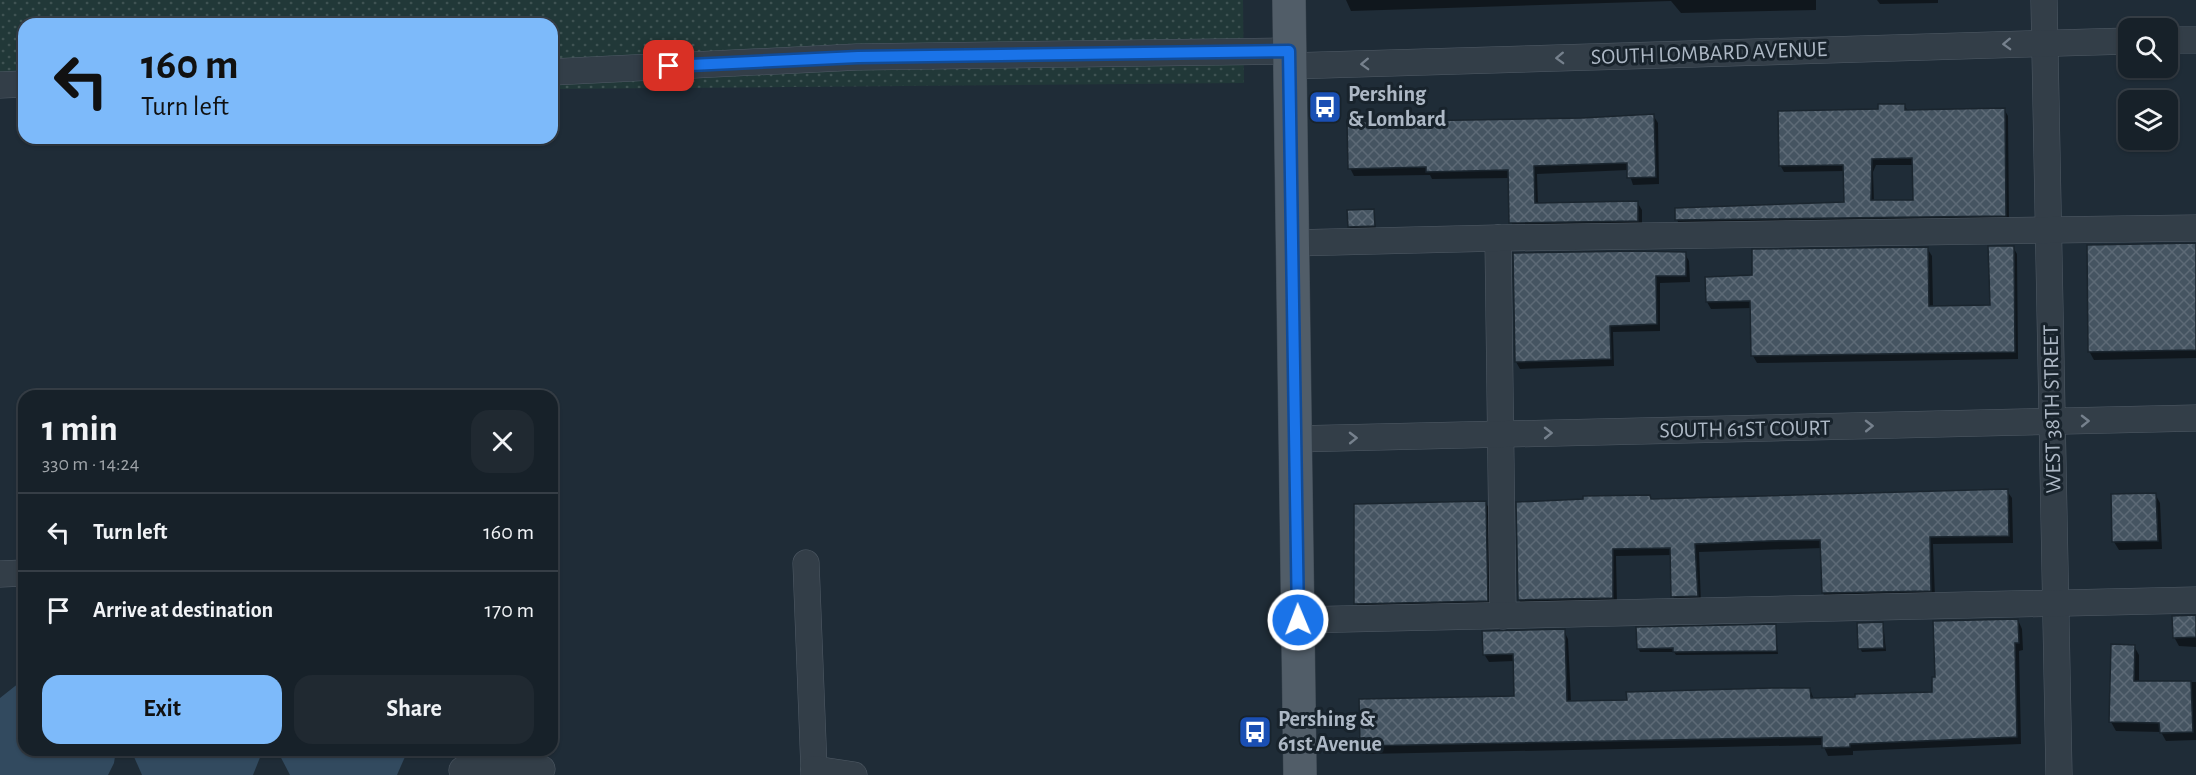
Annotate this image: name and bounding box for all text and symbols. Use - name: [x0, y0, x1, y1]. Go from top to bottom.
- map controls: [2118, 18, 2178, 150]
- button: search: [2118, 18, 2178, 78]
- street label: SOUTH LOMBARD AVENUE: [1590, 38, 1828, 68]
- one-way arrow: [2003, 38, 2012, 50]
- pin: [643, 40, 694, 91]
- icon: left: [42, 42, 120, 120]
- text: 160 m: [141, 44, 239, 86]
- icon: arrive: [652, 49, 685, 82]
- one-way arrow: [1556, 51, 1565, 64]
- one-way arrow: [1361, 57, 1370, 70]
- place label: Pershing & Lombard: [1348, 83, 1446, 130]
- bus stop icon: Pershing & Lombard: [1307, 89, 1343, 125]
- button: layers: [2118, 90, 2178, 150]
- text: Turn left: [141, 93, 229, 120]
- street label: WEST 38TH STREET: [2040, 324, 2064, 494]
- button: close: [471, 410, 534, 473]
- text: 1 min: [42, 411, 118, 447]
- one-way arrow: [2080, 415, 2089, 427]
- street label: SOUTH 61ST COURT: [1659, 417, 1831, 441]
- one-way arrow: [1864, 420, 1873, 432]
- one-way arrow: [1543, 427, 1552, 440]
- one-way arrow: [1348, 432, 1357, 444]
- text: 330 m · 14:24: [42, 454, 139, 474]
- icon: left: [42, 516, 75, 549]
- text: Turn left: [93, 521, 167, 543]
- text: 160 m: [483, 521, 534, 543]
- position arrow: [1266, 588, 1330, 652]
- icon: arrive: [42, 594, 75, 627]
- text: Arrive at destination: [93, 599, 273, 621]
- text: 170 m: [484, 599, 534, 621]
- button: Exit: [42, 675, 282, 744]
- button: Share: [294, 675, 534, 744]
- place label: Pershing & 61st Avenue: [1278, 708, 1382, 755]
- bus stop icon: Pershing & 61st Avenue: [1237, 714, 1273, 750]

